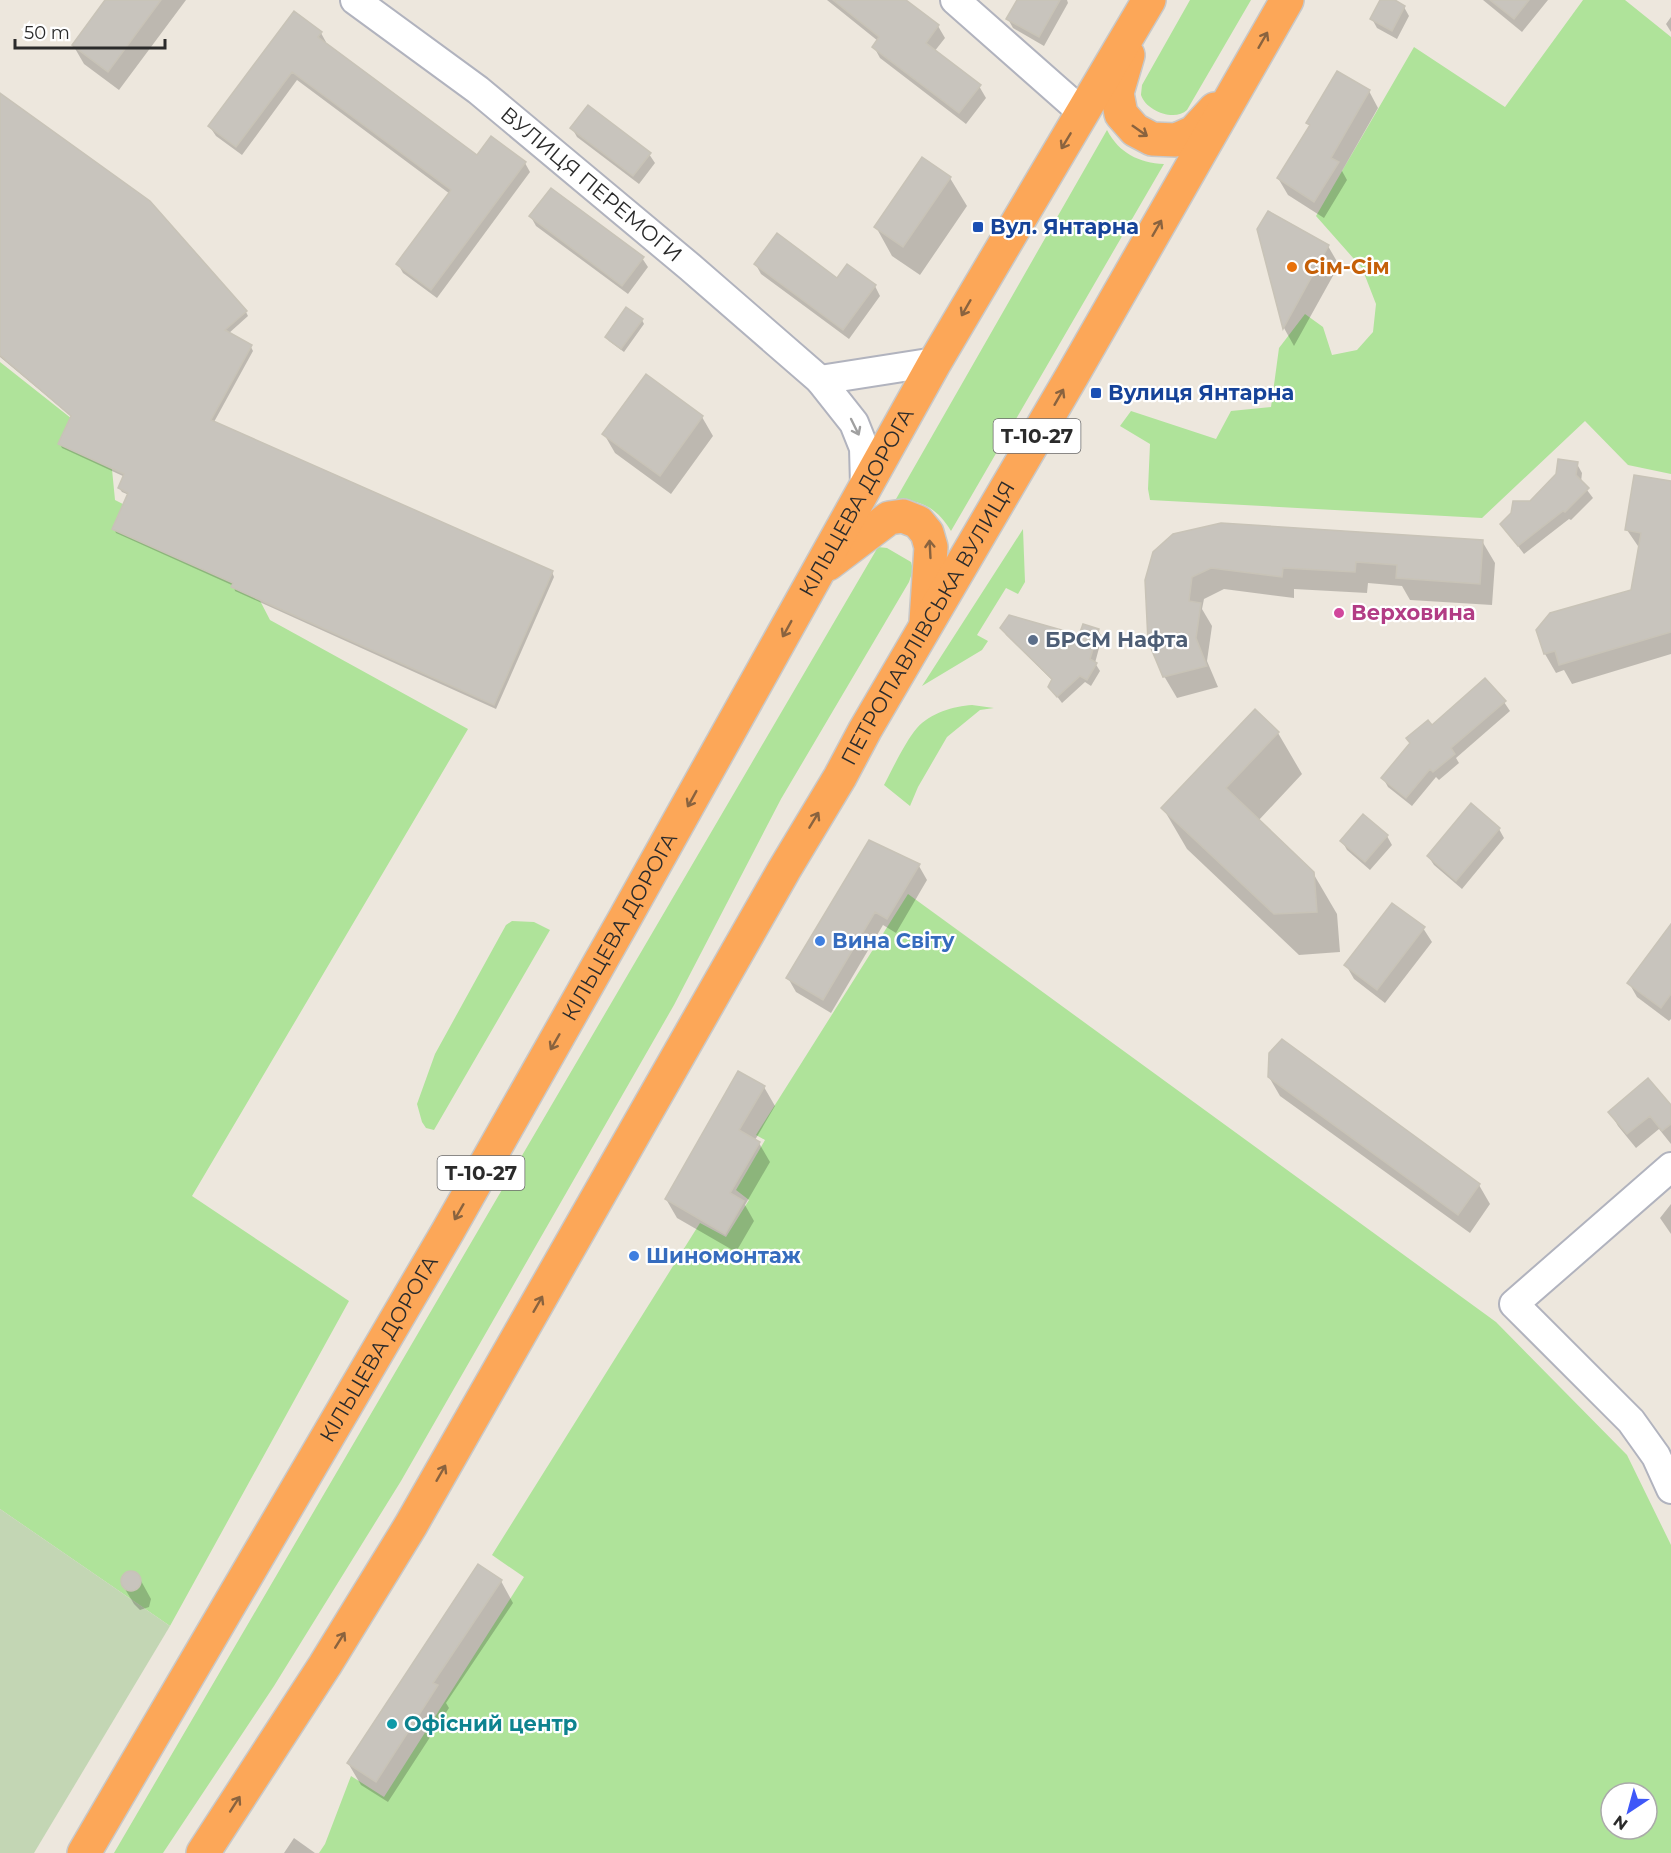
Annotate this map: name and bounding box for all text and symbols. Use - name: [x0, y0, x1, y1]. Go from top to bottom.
- scale bar: [15, 12, 165, 50]
- text: 50 m: [24, 22, 70, 44]
- one-way arrow: [1258, 32, 1270, 49]
- street label: ВУЛИЦЯ ПЕРЕМОГИ: [496, 101, 687, 267]
- one-way arrow: [1131, 125, 1147, 137]
- one-way arrow: [1059, 132, 1071, 149]
- place label: Вул. Янтарна: [990, 214, 1139, 239]
- marker: Вул. Янтарна: [971, 220, 985, 234]
- one-way arrow: [1151, 220, 1163, 237]
- place label: Сім-Сім: [1304, 254, 1390, 279]
- marker: Сім-Сім: [1285, 260, 1299, 274]
- one-way arrow: [960, 299, 972, 316]
- place label: Вулиця Янтарна: [1108, 380, 1294, 405]
- marker: Вулиця Янтарна: [1089, 386, 1103, 400]
- one-way arrow: [1054, 389, 1066, 406]
- street label: КІЛЬЦЕВА ДОРОГА: [794, 403, 919, 601]
- one-way arrow: [849, 418, 861, 436]
- road number: Т-10-27: [994, 419, 1080, 453]
- street label: ПЕТРОПАВЛІВСЬКА ВУЛИЦЯ: [836, 476, 1020, 769]
- one-way arrow: [924, 540, 935, 560]
- place label: Верховина: [1351, 600, 1476, 625]
- marker: Верховина: [1332, 606, 1346, 620]
- one-way arrow: [781, 619, 792, 637]
- place label: БРСМ Нафта: [1045, 627, 1188, 652]
- marker: БРСМ Нафта: [1026, 633, 1040, 647]
- one-way arrow: [686, 790, 698, 807]
- one-way arrow: [809, 812, 821, 829]
- street label: КІЛЬЦЕВА ДОРОГА: [556, 828, 682, 1025]
- place label: Вина Світу: [832, 928, 955, 953]
- marker: Вина Світу: [813, 934, 827, 948]
- one-way arrow: [549, 1033, 561, 1050]
- road number: Т-10-27: [438, 1156, 524, 1190]
- one-way arrow: [453, 1202, 464, 1220]
- place label: Шиномонтаж: [646, 1243, 802, 1268]
- marker: Шиномонтаж: [627, 1249, 641, 1263]
- street label: КІЛЬЦЕВА ДОРОГА: [314, 1251, 443, 1447]
- one-way arrow: [532, 1296, 544, 1313]
- one-way arrow: [435, 1465, 447, 1482]
- one-way arrow: [335, 1632, 347, 1649]
- place label: Офісний центр: [404, 1711, 577, 1736]
- marker: Офісний центр: [385, 1717, 399, 1731]
- north arrow: [1599, 1781, 1659, 1841]
- one-way arrow: [229, 1796, 241, 1813]
- text: N: [1610, 1811, 1631, 1834]

